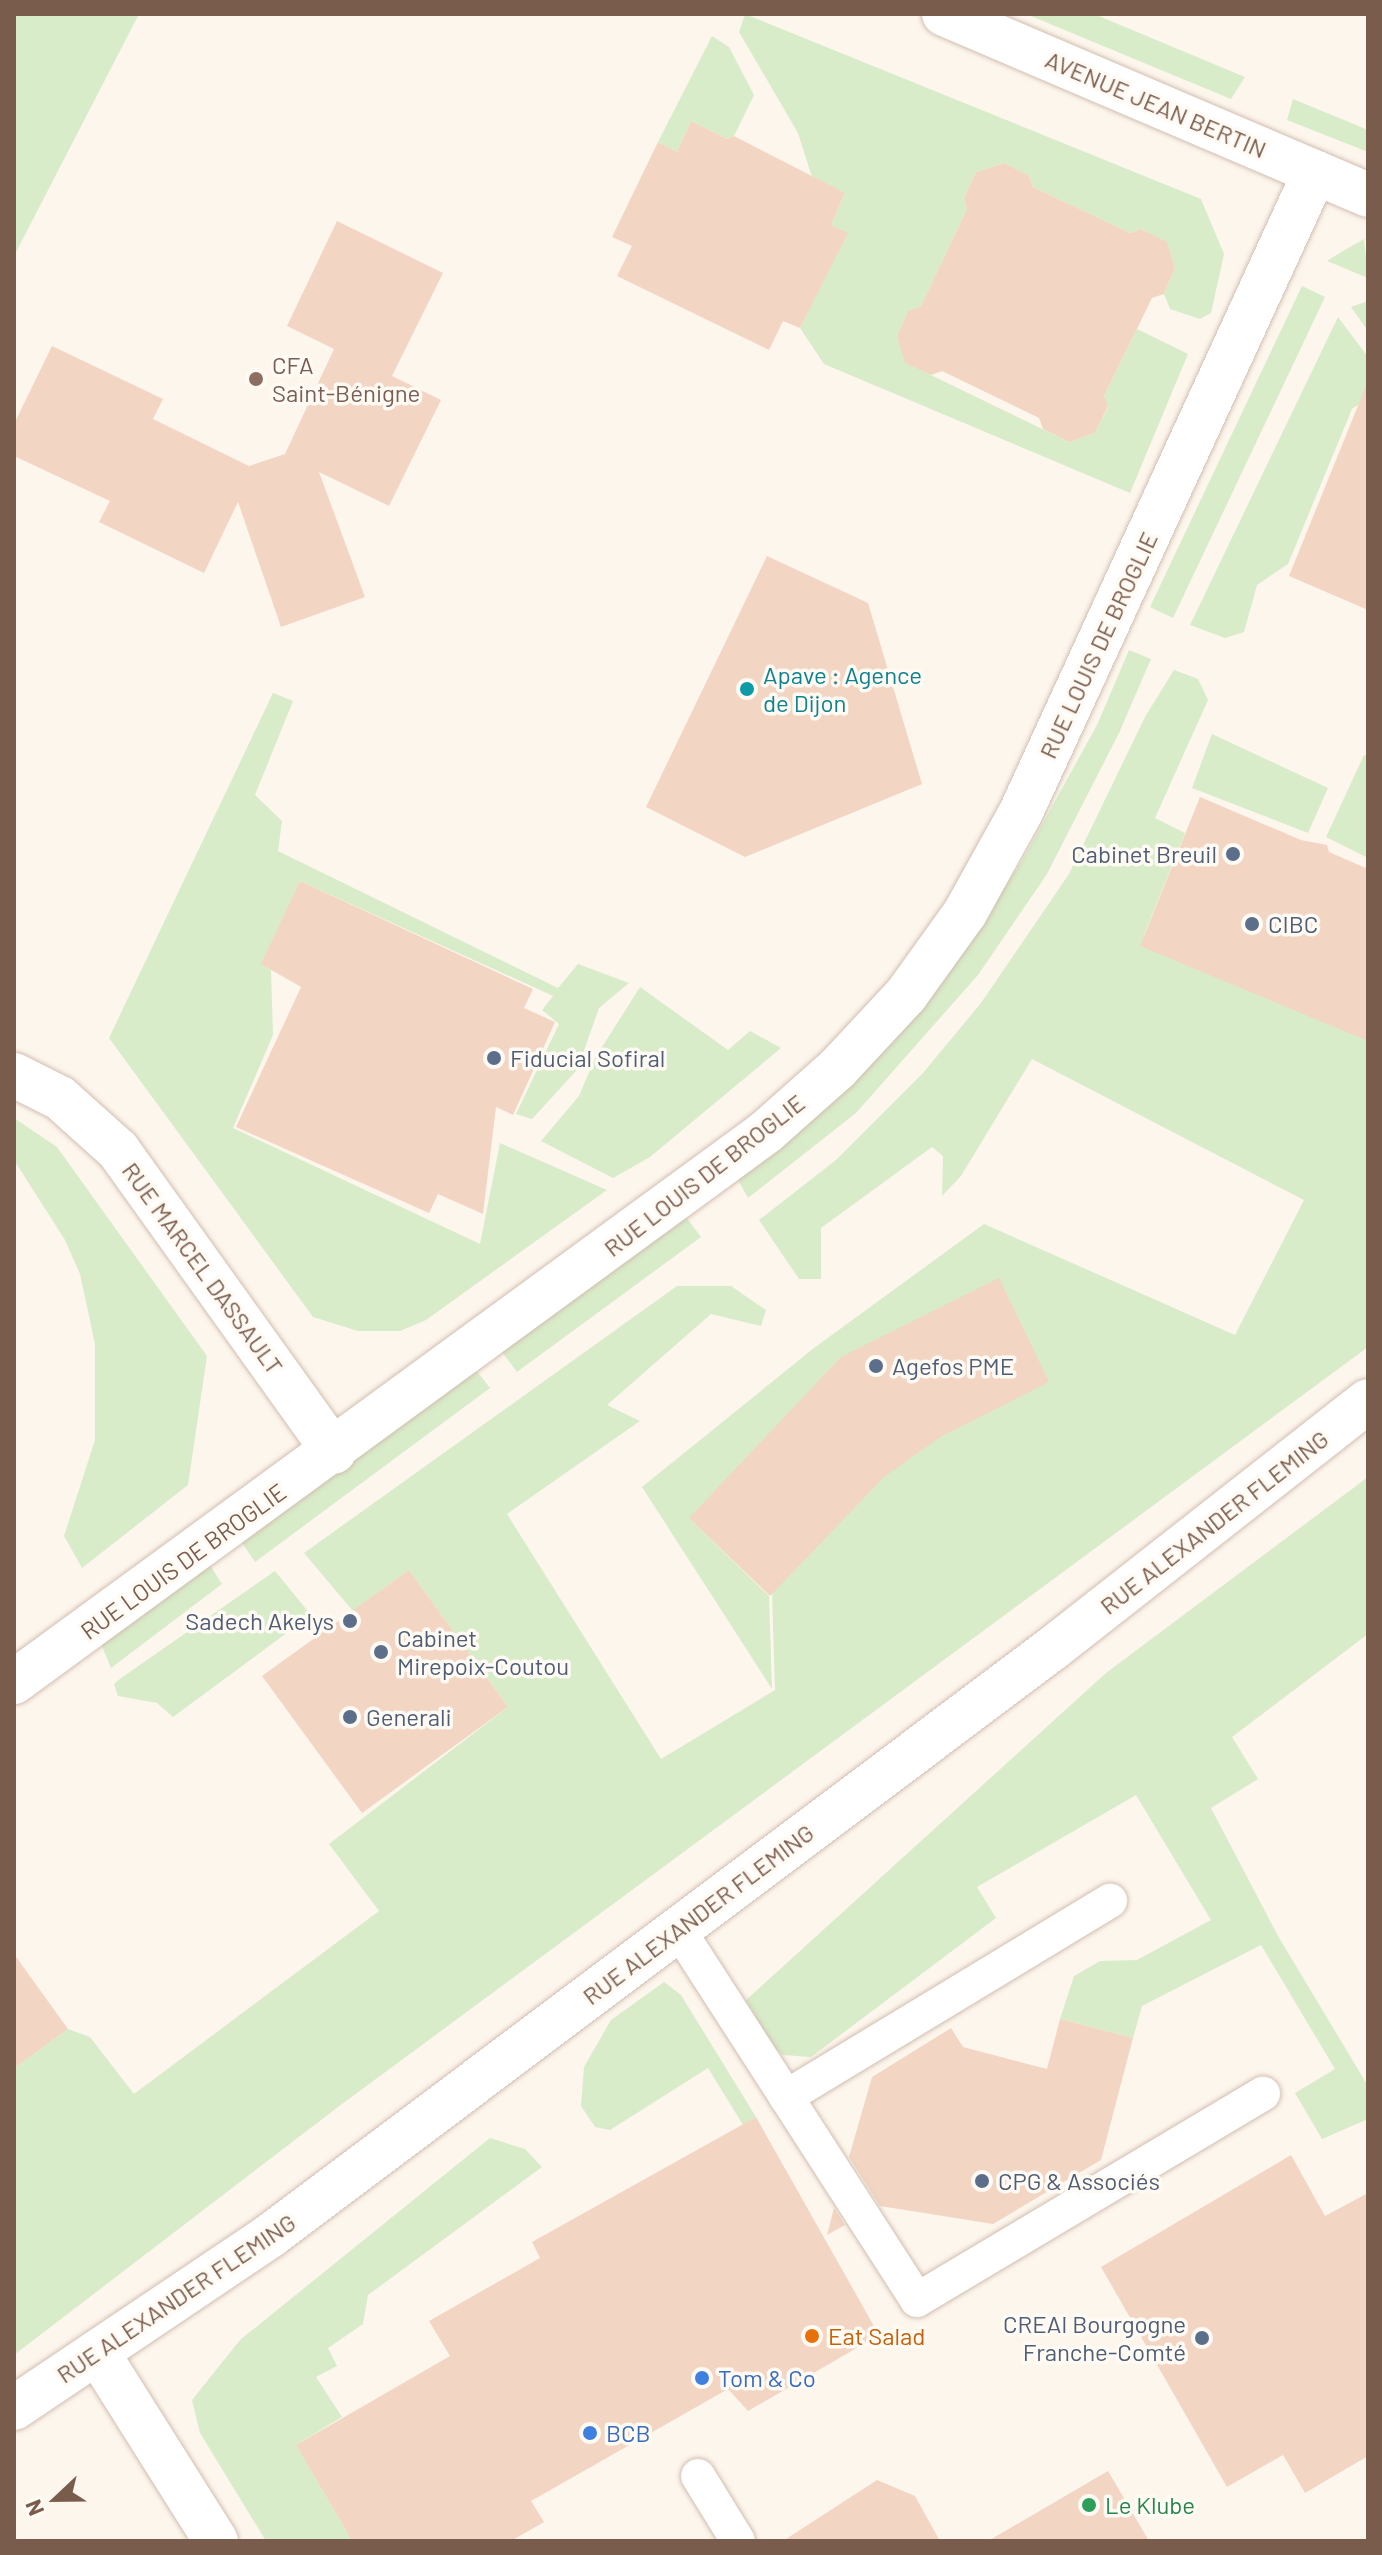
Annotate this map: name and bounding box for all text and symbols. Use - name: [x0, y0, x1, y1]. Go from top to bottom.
- street label: AVENUE JEAN BERTIN: [1041, 44, 1271, 164]
- place label: CFA Saint-Bénigne: [272, 351, 420, 407]
- marker: CFA Saint-Bénigne: [247, 370, 265, 388]
- street label: RUE LOUIS DE BROGLIE: [1033, 527, 1163, 763]
- place label: Apave : Agence de Dijon: [763, 661, 922, 717]
- marker: Apave : Agence de Dijon: [738, 680, 756, 698]
- place label: Cabinet Breuil: [1071, 840, 1217, 868]
- marker: Cabinet Breuil: [1224, 845, 1242, 863]
- place label: CIBC: [1268, 910, 1318, 938]
- marker: CIBC: [1243, 915, 1261, 933]
- place label: Fiducial Sofiral: [510, 1044, 665, 1072]
- marker: Fiducial Sofiral: [485, 1049, 503, 1067]
- street label: RUE LOUIS DE BROGLIE: [598, 1088, 810, 1262]
- street label: RUE MARCEL DASSAULT: [117, 1157, 289, 1379]
- place label: Agefos PME: [892, 1352, 1014, 1380]
- marker: Agefos PME: [867, 1357, 885, 1375]
- street label: RUE ALEXANDER FLEMING: [1094, 1424, 1334, 1620]
- street label: RUE LOUIS DE BROGLIE: [75, 1477, 291, 1645]
- place label: Sadech Akelys: [185, 1607, 334, 1635]
- marker: Sadech Akelys: [341, 1612, 359, 1630]
- place label: Cabinet Mirepoix-Coutou: [397, 1624, 569, 1680]
- marker: Cabinet Mirepoix-Coutou: [372, 1643, 390, 1661]
- place label: Generali: [366, 1703, 452, 1731]
- marker: Generali: [341, 1708, 359, 1726]
- street label: RUE ALEXANDER FLEMING: [577, 1818, 819, 2010]
- place label: CPG & Associés: [998, 2167, 1160, 2195]
- marker: CPG & Associés: [973, 2172, 991, 2190]
- street label: RUE ALEXANDER FLEMING: [51, 2207, 301, 2389]
- place label: CREAI Bourgogne Franche-Comté: [1003, 2310, 1186, 2366]
- place label: Eat Salad: [828, 2322, 925, 2350]
- marker: Eat Salad: [803, 2327, 821, 2345]
- marker: CREAI Bourgogne Franche-Comté: [1193, 2329, 1211, 2347]
- place label: Tom & Co: [718, 2364, 816, 2392]
- marker: Tom & Co: [693, 2369, 711, 2387]
- place label: BCB: [606, 2419, 651, 2447]
- marker: BCB: [581, 2424, 599, 2442]
- north arrow: [16, 2459, 96, 2539]
- place label: Le Klube: [1105, 2491, 1195, 2519]
- text: N: [19, 2496, 49, 2520]
- marker: Le Klube: [1080, 2496, 1098, 2514]

